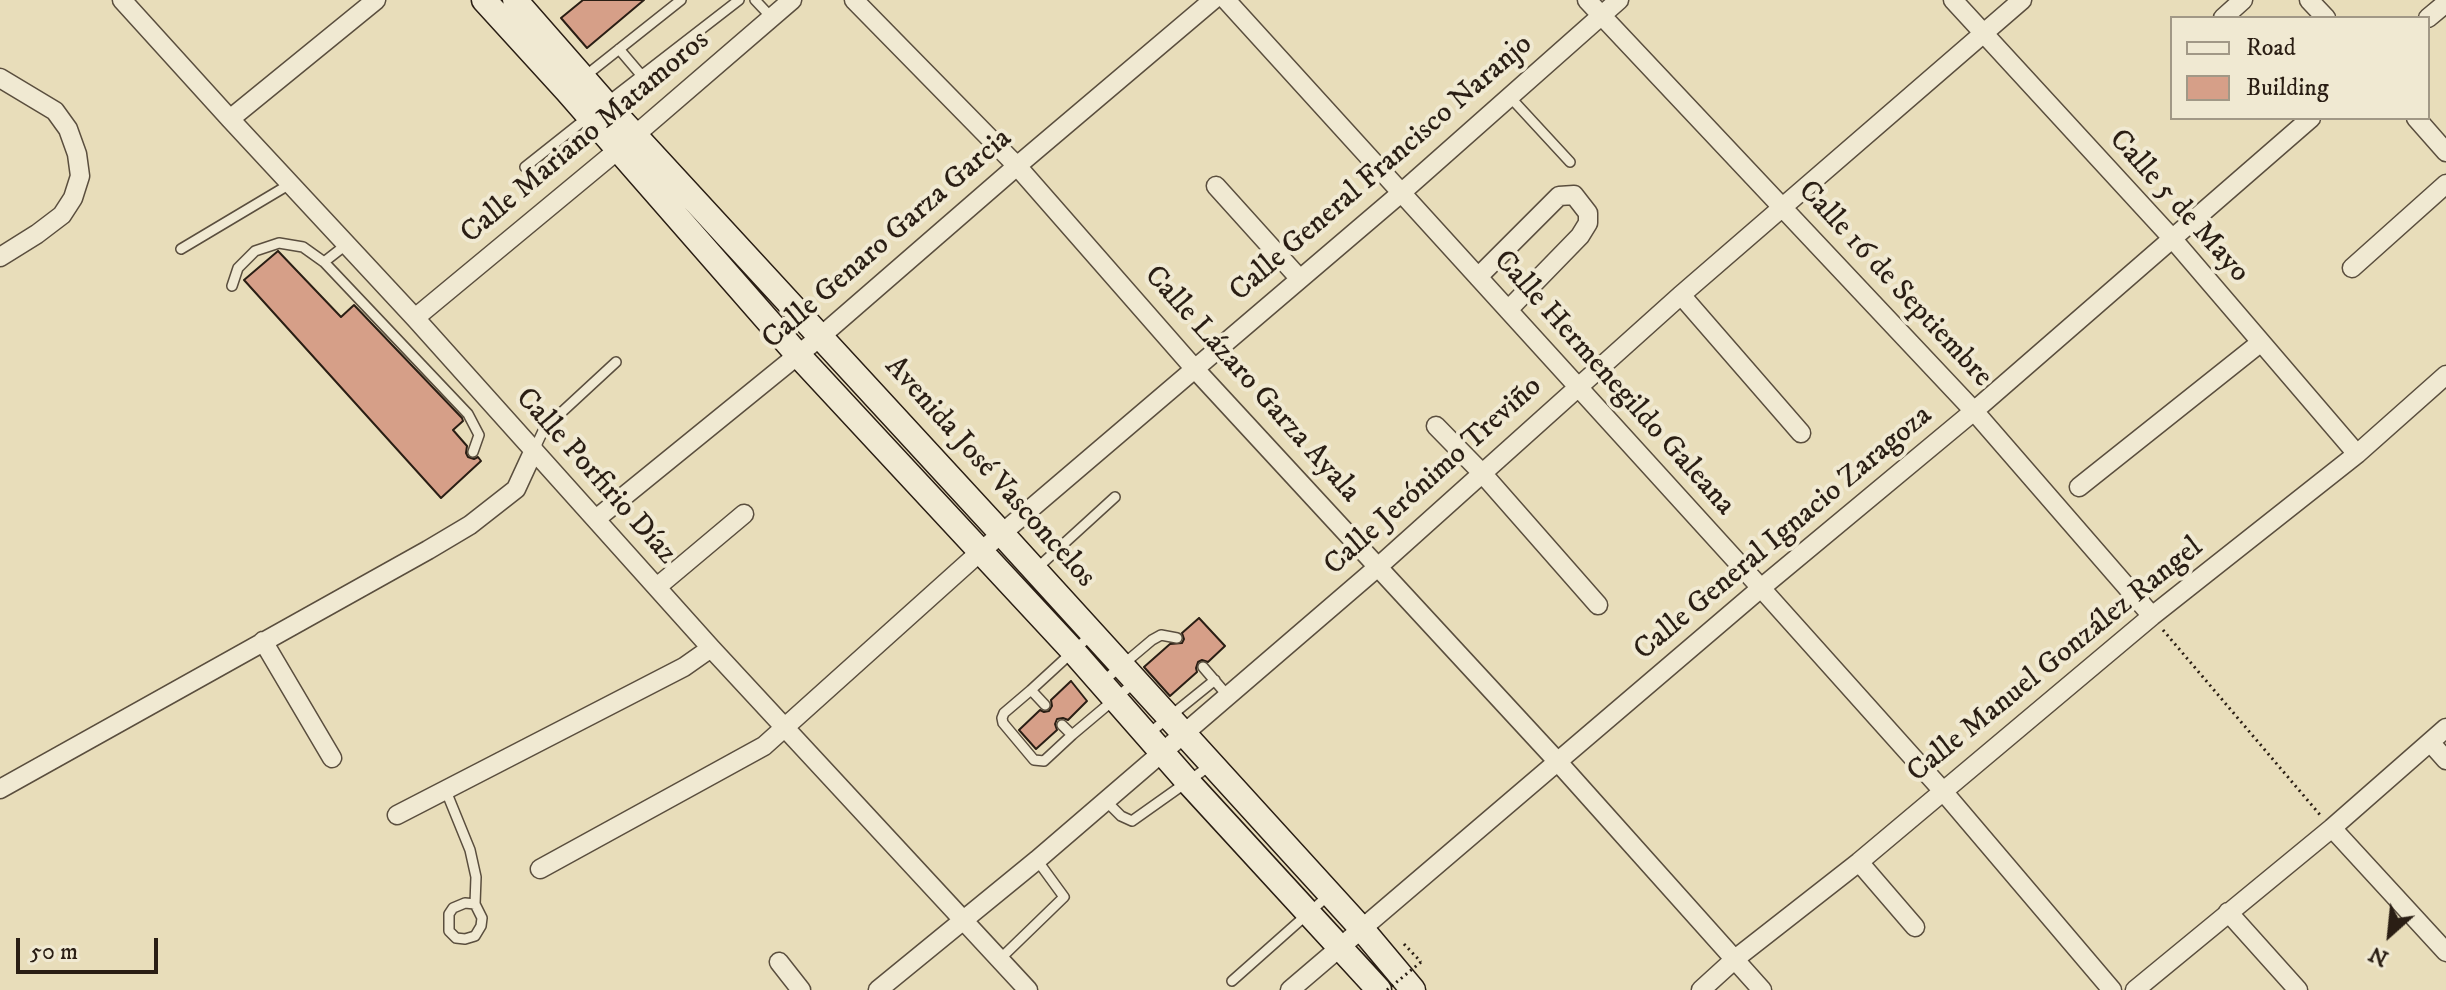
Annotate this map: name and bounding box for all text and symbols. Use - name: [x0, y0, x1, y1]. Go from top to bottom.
- legend: [2170, 16, 2430, 120]
- street label: Calle Mariano Matamoros: [455, 24, 717, 252]
- street label: Calle General Francisco Naranjo: [1223, 28, 1541, 310]
- text: Road: [2246, 33, 2296, 63]
- text: Building: [2246, 73, 2329, 103]
- street label: Calle Genaro Garza Garcia: [756, 122, 1020, 358]
- street label: Calle 5 de Mayo: [2100, 123, 2256, 291]
- street label: Calle 16 de Septiembre: [1789, 174, 1999, 396]
- street label: Calle Hermenegildo Galeana: [1484, 244, 1742, 524]
- street label: Calle Lázaro Garza Ayala: [1135, 259, 1367, 511]
- street label: Avenida José Vasconcelos: [876, 350, 1102, 596]
- street label: Calle Jerónimo Treviño: [1318, 370, 1550, 584]
- street label: Calle Porfirio Díaz: [506, 381, 684, 573]
- street label: Calle General Ignacio Zaragoza: [1628, 399, 1940, 669]
- street label: Calle Manuel González Rangel: [1901, 531, 2211, 791]
- north arrow: [2350, 894, 2430, 974]
- scale bar: [20, 922, 162, 972]
- text: 50 m: [30, 937, 78, 967]
- text: N: [2365, 940, 2393, 972]

